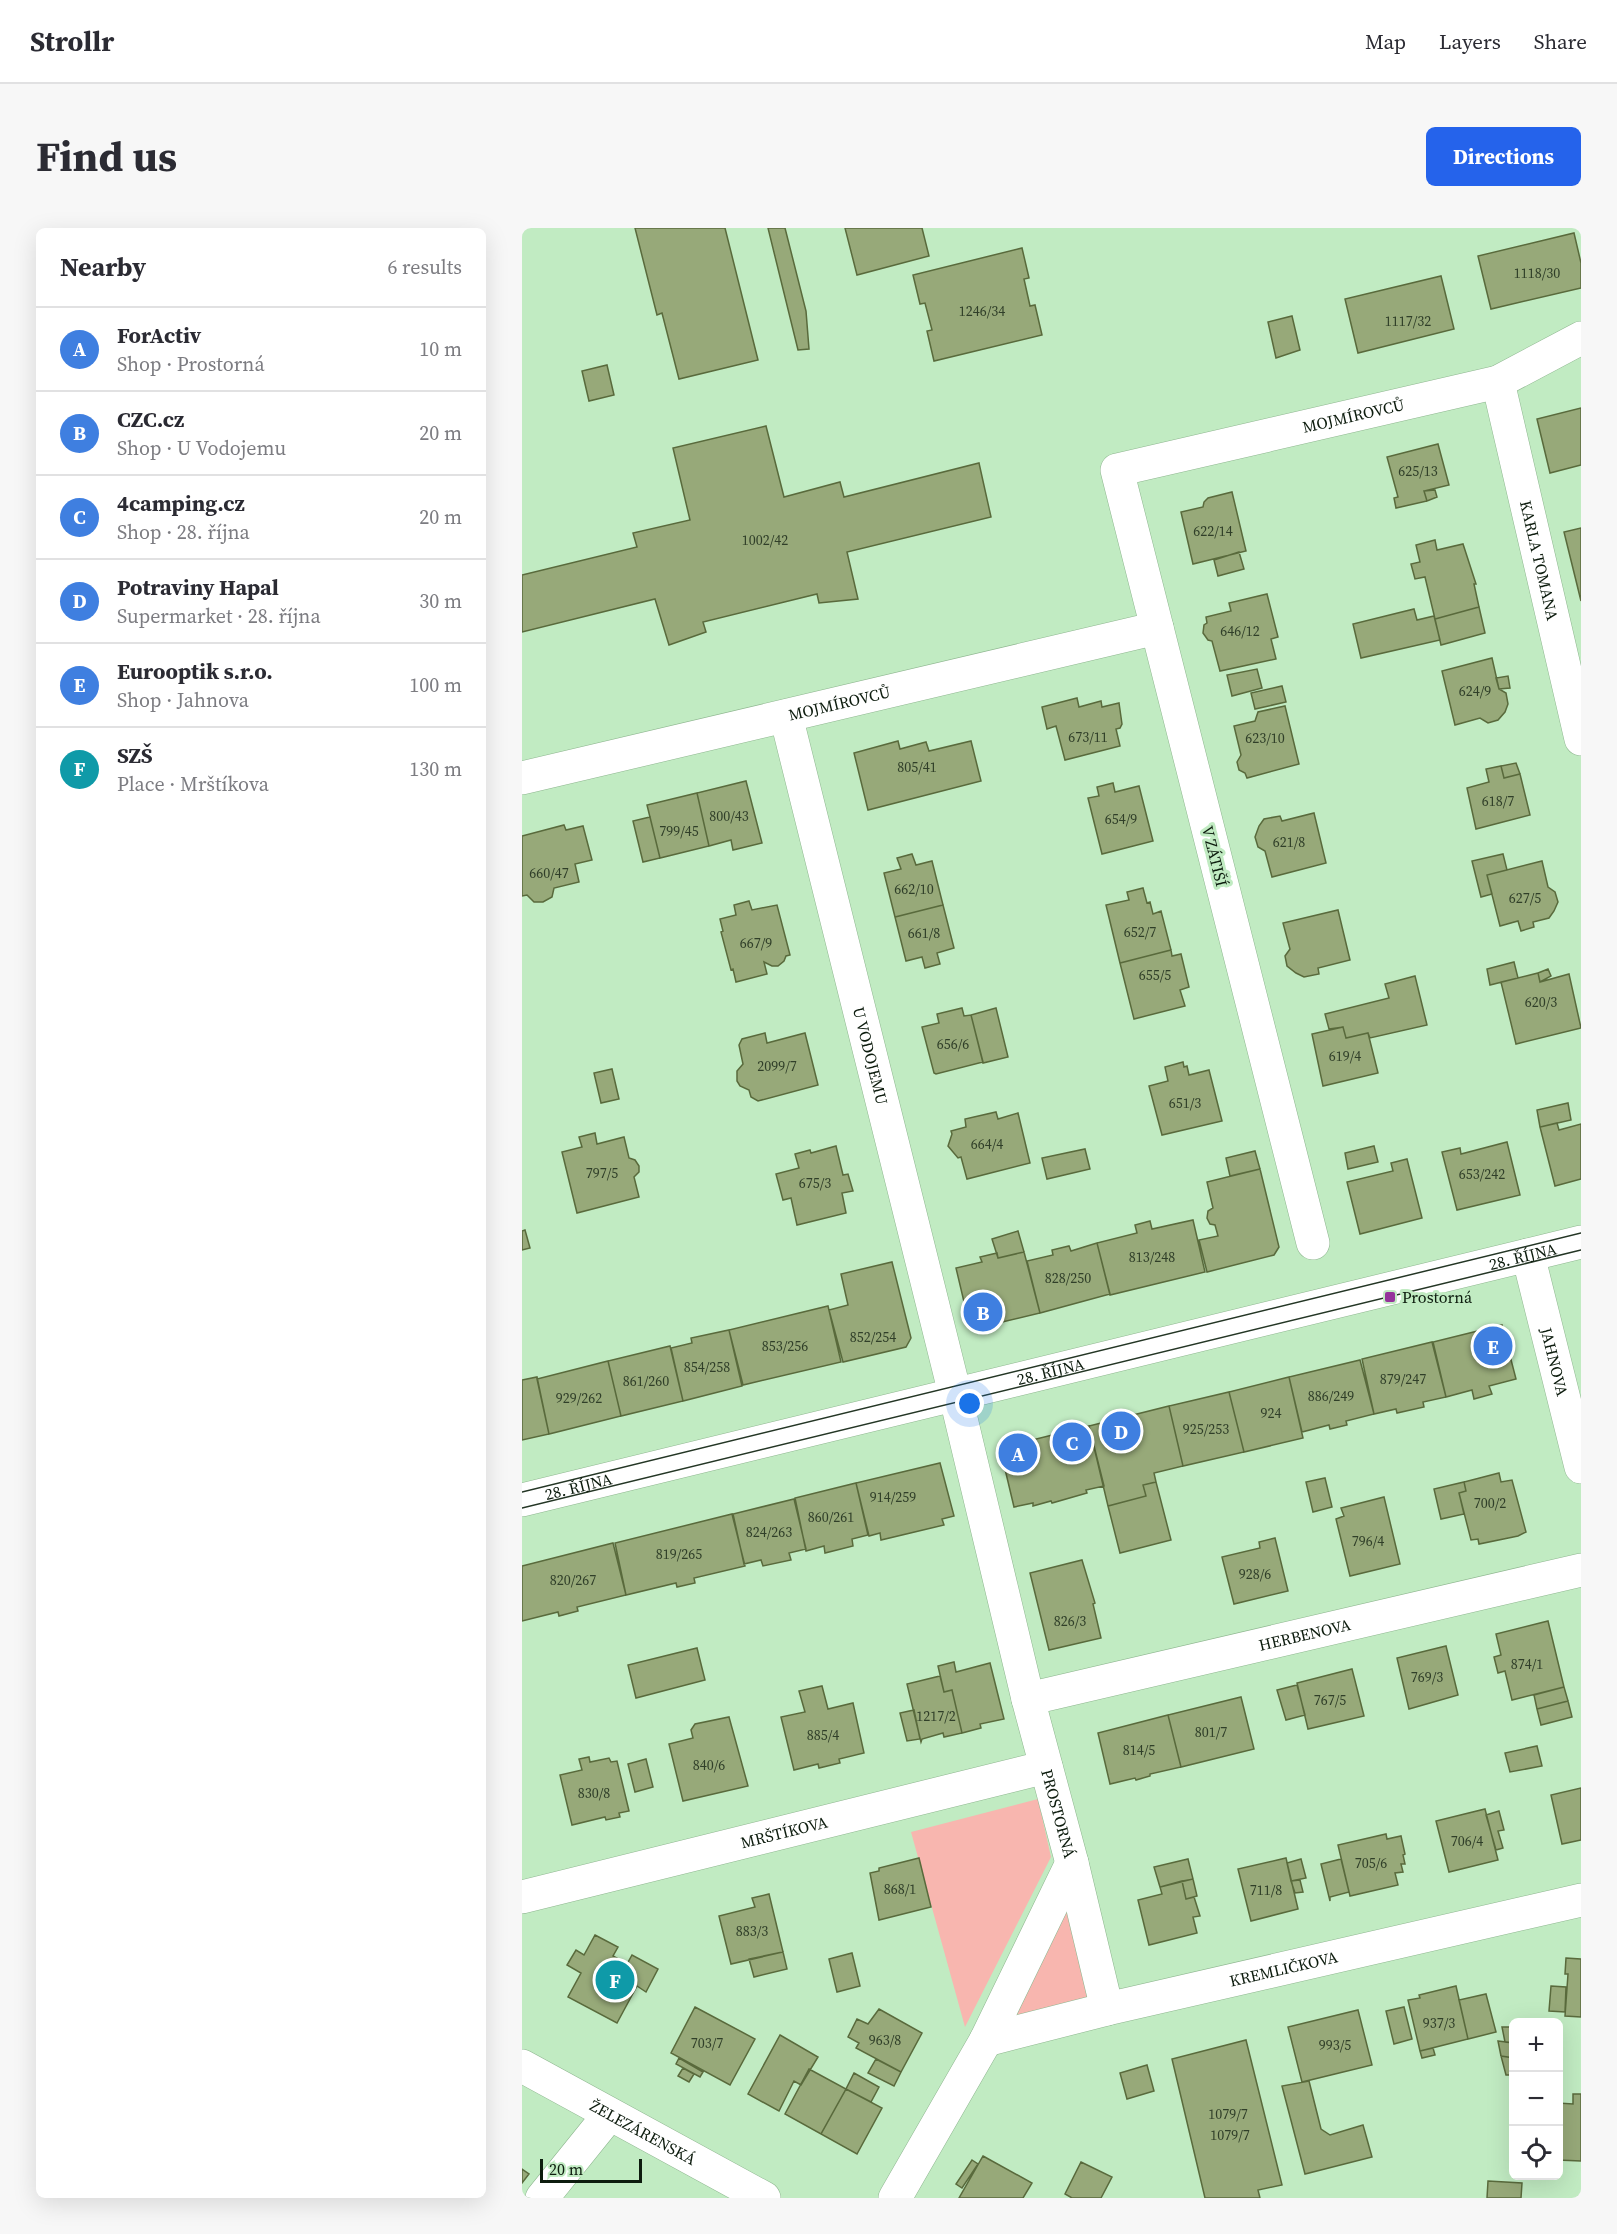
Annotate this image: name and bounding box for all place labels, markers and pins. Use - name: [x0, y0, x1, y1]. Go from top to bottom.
- place label: Prostorná: [1402, 1286, 1473, 1308]
- pin: B: [964, 1290, 1002, 1334]
- marker: Prostorná: [1383, 1290, 1397, 1304]
- pin: E: [1474, 1324, 1512, 1368]
- pin: D: [1102, 1408, 1140, 1454]
- pin: C: [1052, 1420, 1092, 1464]
- pin: A: [998, 1430, 1038, 1476]
- pin: F: [596, 1958, 634, 2002]

